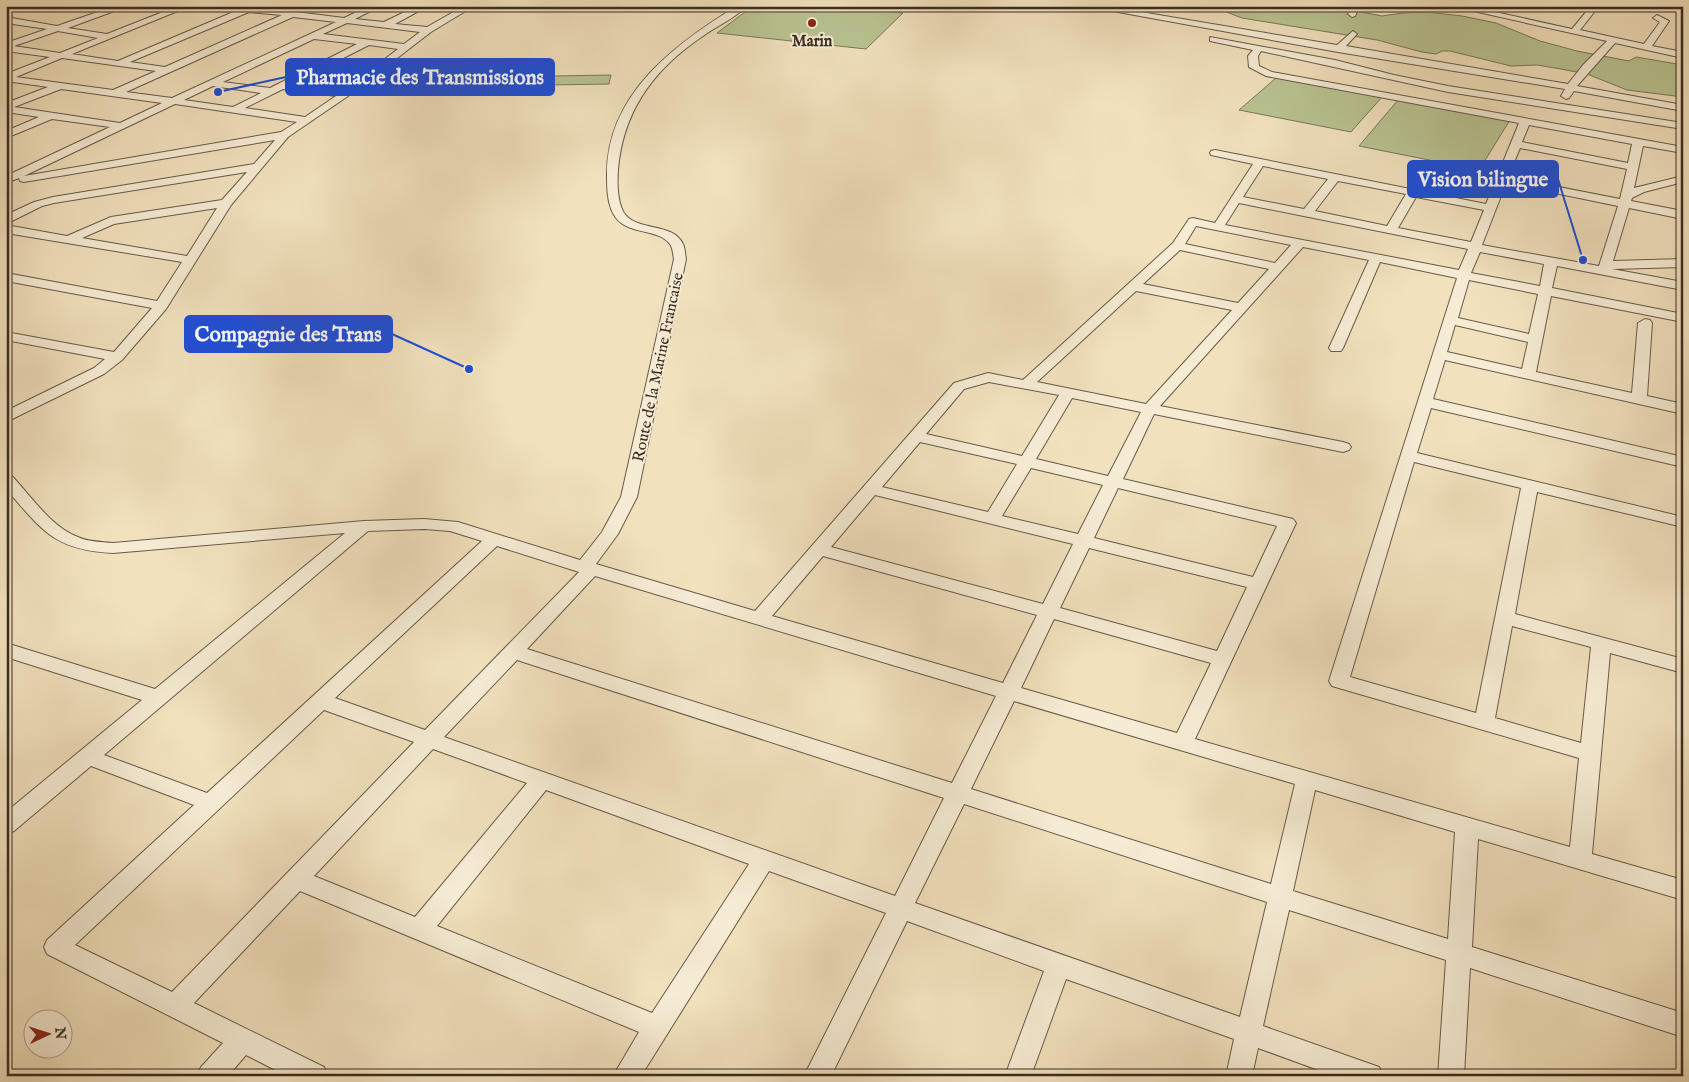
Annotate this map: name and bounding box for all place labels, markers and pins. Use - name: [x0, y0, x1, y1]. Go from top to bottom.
- marker: Marin: [806, 17, 818, 29]
- place label: Marin: [792, 32, 833, 52]
- callout: Pharmacie des Transmissions: [286, 59, 554, 95]
- callout: Vision bilingue: [1408, 161, 1558, 197]
- callout: Compagnie des Trans: [185, 316, 392, 352]

